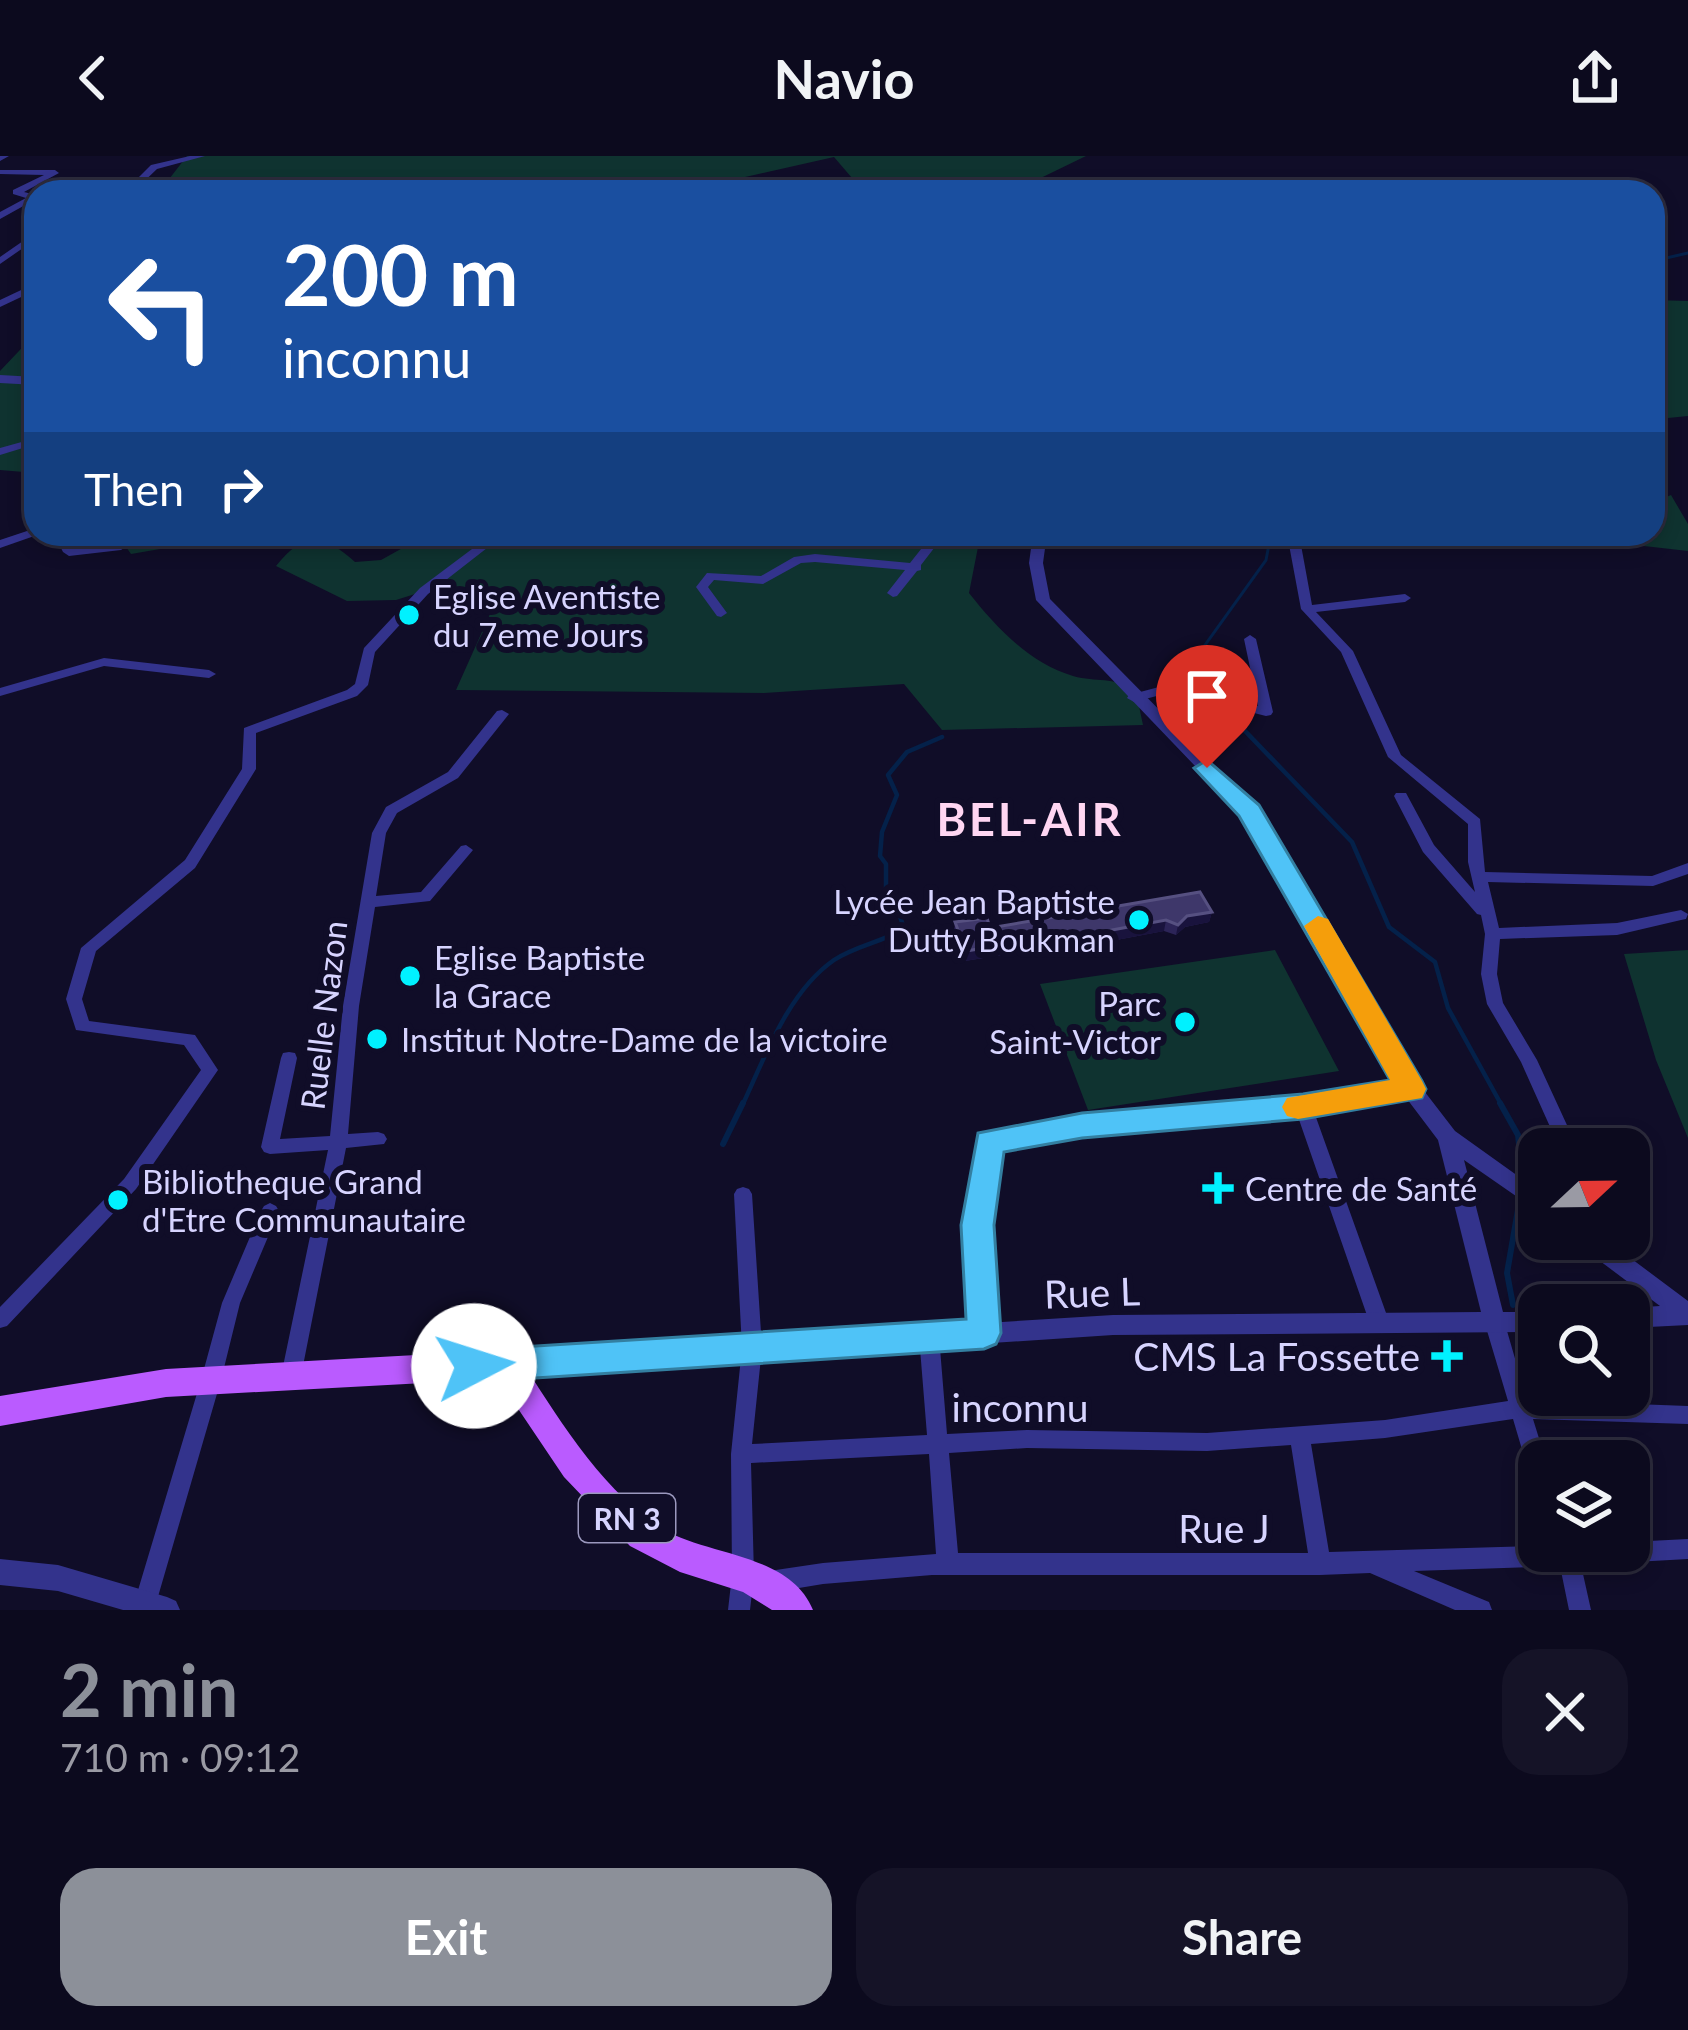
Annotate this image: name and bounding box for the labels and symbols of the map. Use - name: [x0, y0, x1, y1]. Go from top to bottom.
- place label: Eglise Aventiste du 7eme Jours: [433, 576, 661, 654]
- marker: Eglise Aventiste du 7eme Jours: [396, 602, 422, 628]
- pin: [1156, 645, 1258, 768]
- district label: BEL-AIR: [936, 792, 1124, 846]
- place label: Lycée Jean Baptiste Dutty Boukman: [833, 881, 1115, 959]
- marker: Lycée Jean Baptiste Dutty Boukman: [1126, 907, 1152, 933]
- street label: Ruelle Nazon: [292, 918, 354, 1112]
- place label: Eglise Baptiste la Grace: [434, 937, 645, 1015]
- marker: Eglise Baptiste la Grace: [397, 963, 423, 989]
- place label: Parc Saint-Victor: [989, 983, 1161, 1061]
- marker: Parc Saint-Victor: [1172, 1009, 1198, 1035]
- place label: Institut Notre-Dame de la victoire: [401, 1019, 888, 1059]
- marker: Institut Notre-Dame de la victoire: [364, 1026, 390, 1052]
- north arrow: [1518, 1128, 1650, 1260]
- place label: Bibliotheque Grand d'Etre Communautaire: [142, 1161, 466, 1239]
- place label: Centre de Santé: [1245, 1168, 1477, 1208]
- marker: Centre de Santé: [1202, 1172, 1234, 1204]
- marker: Bibliotheque Grand d'Etre Communautaire: [105, 1187, 131, 1213]
- street label: Rue L: [1043, 1267, 1141, 1317]
- position arrow: [411, 1303, 537, 1429]
- place label: CMS La Fossette: [1133, 1333, 1420, 1379]
- marker: CMS La Fossette: [1431, 1340, 1463, 1372]
- street label: inconnu: [952, 1384, 1088, 1430]
- road number: RN 3: [579, 1494, 675, 1542]
- street label: Rue J: [1178, 1505, 1270, 1551]

